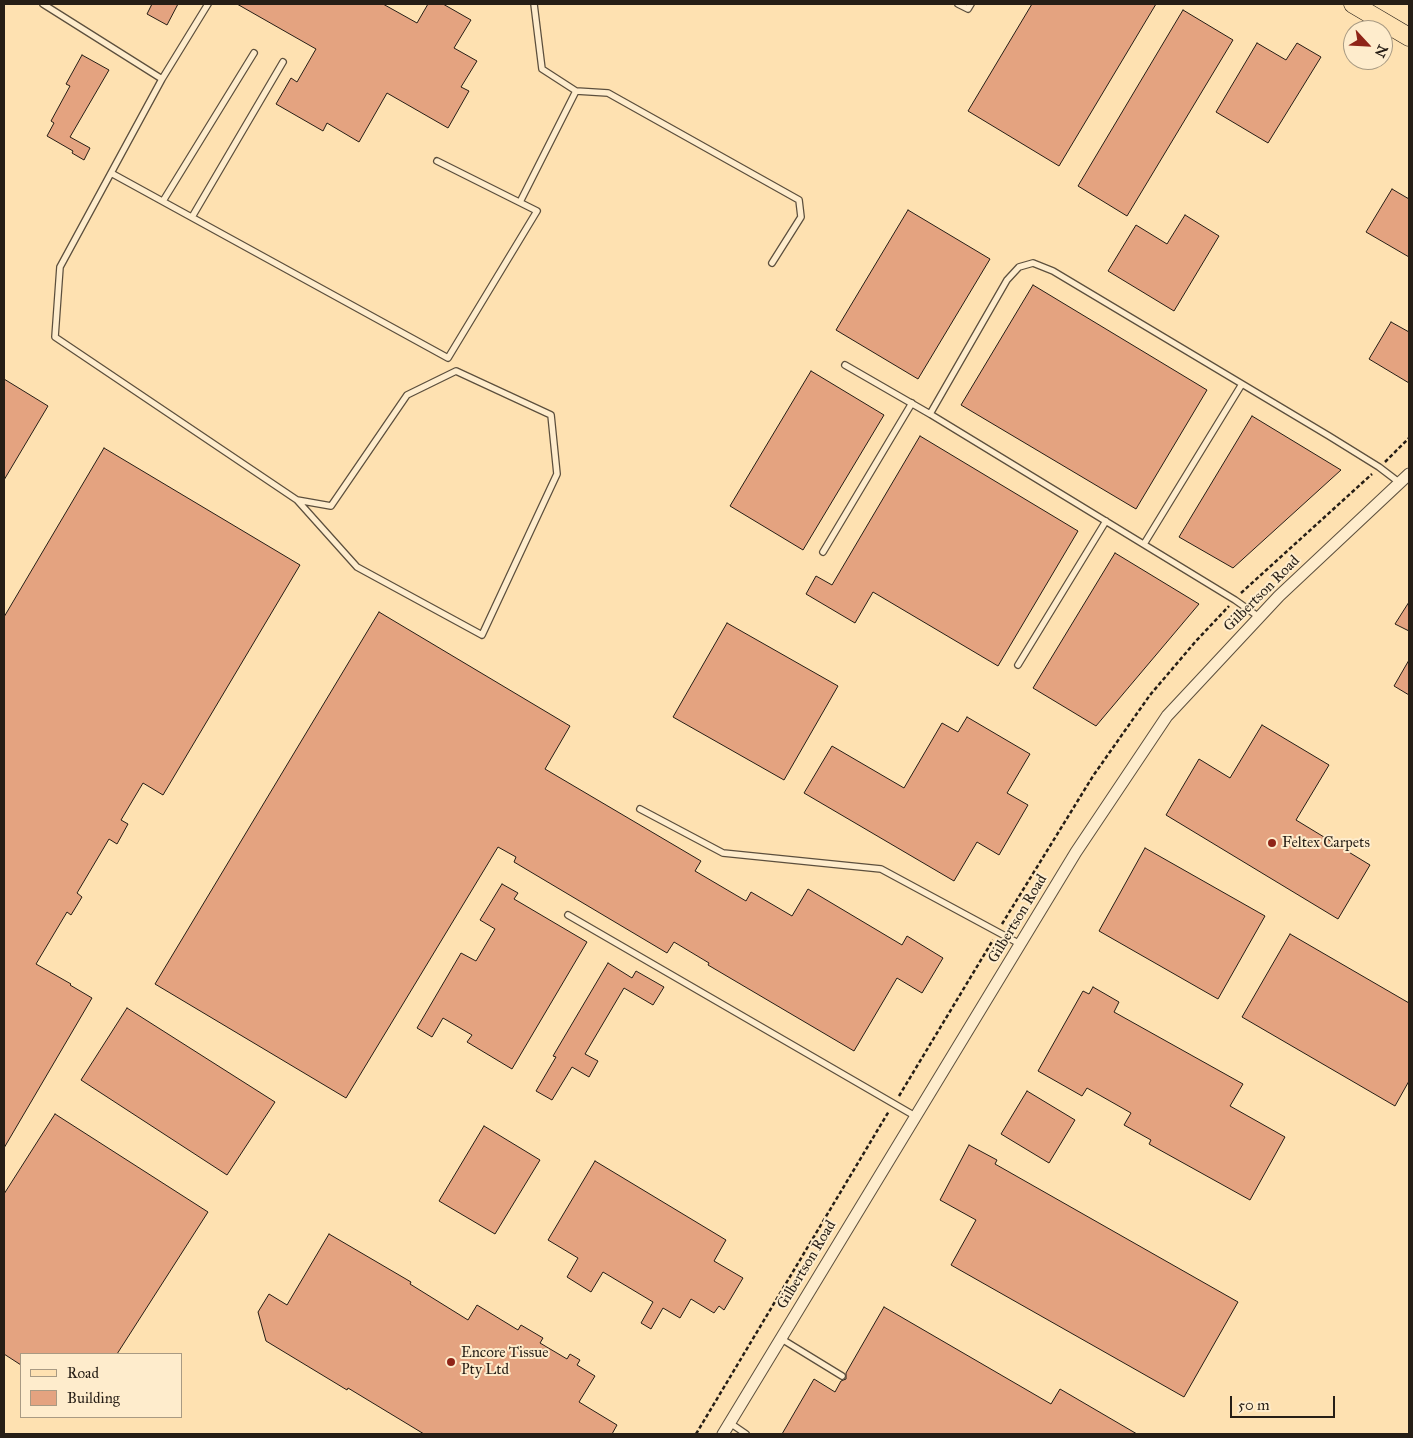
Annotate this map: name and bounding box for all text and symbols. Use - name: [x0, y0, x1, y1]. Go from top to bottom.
- north arrow: [1343, 20, 1393, 70]
- text: N: [1371, 42, 1391, 60]
- street label: Gilbertson Road: [1220, 552, 1304, 636]
- place label: Feltex Carpets: [1282, 834, 1370, 852]
- marker: Feltex Carpets: [1266, 837, 1278, 849]
- street label: Gilbertson Road: [985, 871, 1051, 967]
- street label: Gilbertson Road: [774, 1217, 840, 1313]
- place label: Encore Tissue Pty Ltd: [461, 1344, 548, 1379]
- legend: [20, 1353, 182, 1418]
- marker: Encore Tissue Pty Ltd: [445, 1356, 457, 1368]
- text: Road: [67, 1364, 99, 1382]
- scale bar: [1233, 1386, 1338, 1418]
- text: Building: [67, 1389, 120, 1407]
- text: 50 m: [1238, 1396, 1270, 1414]

